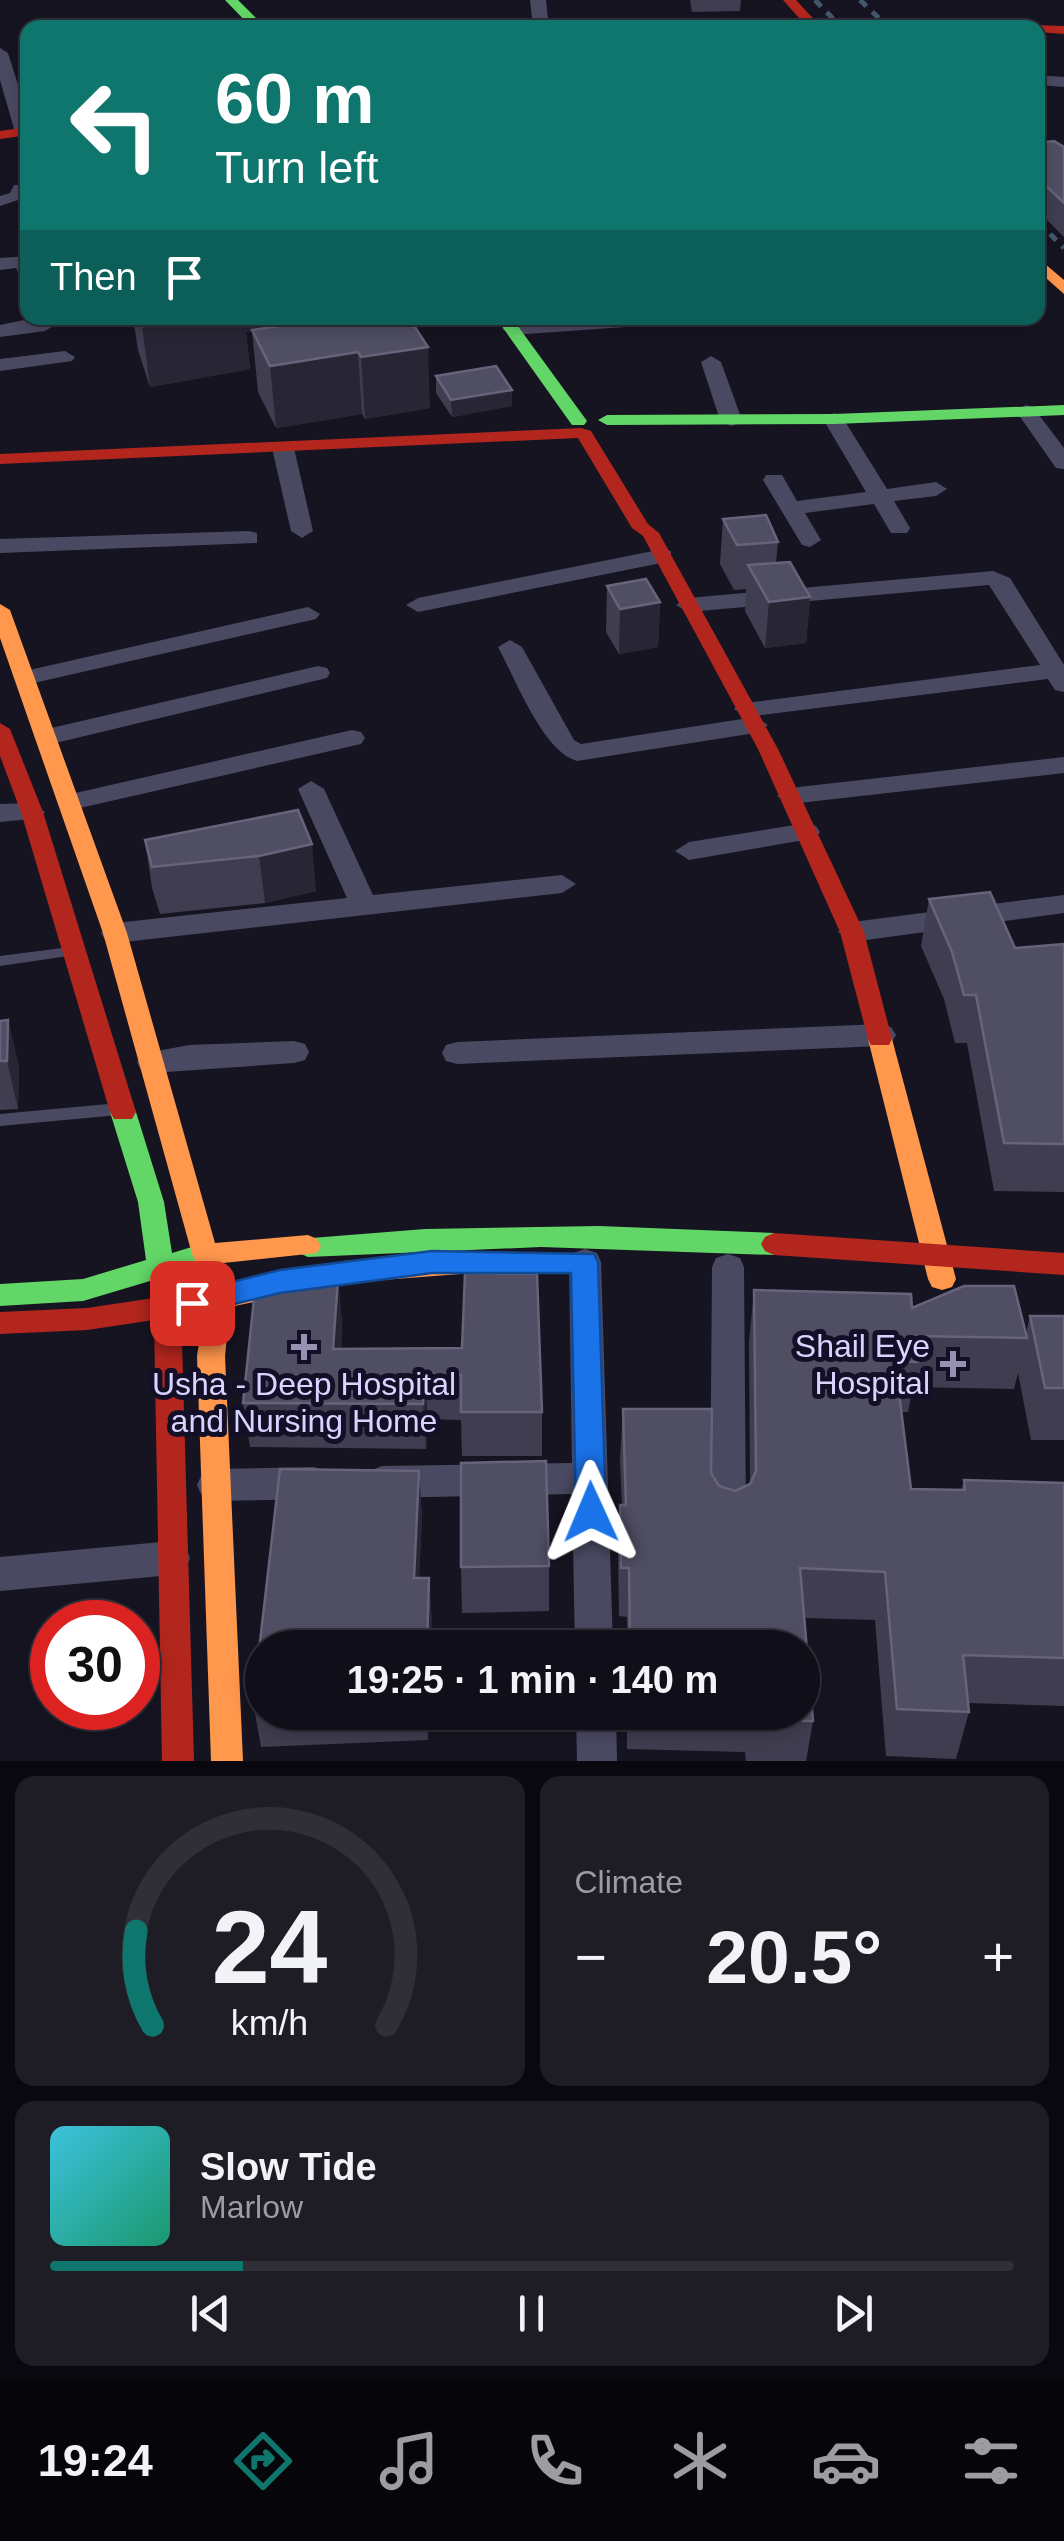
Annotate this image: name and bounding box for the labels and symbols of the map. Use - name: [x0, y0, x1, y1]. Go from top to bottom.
- pin: [150, 1261, 235, 1346]
- place label: Shail Eye Hospital: [795, 1328, 930, 1401]
- marker: Usha - Deep Hospital and Nursing Home: [291, 1334, 317, 1360]
- marker: Shail Eye Hospital: [940, 1351, 966, 1377]
- place label: Usha - Deep Hospital and Nursing Home: [152, 1366, 456, 1439]
- position arrow: [539, 1460, 643, 1564]
- speed limit sign: 30: [30, 1600, 160, 1730]

